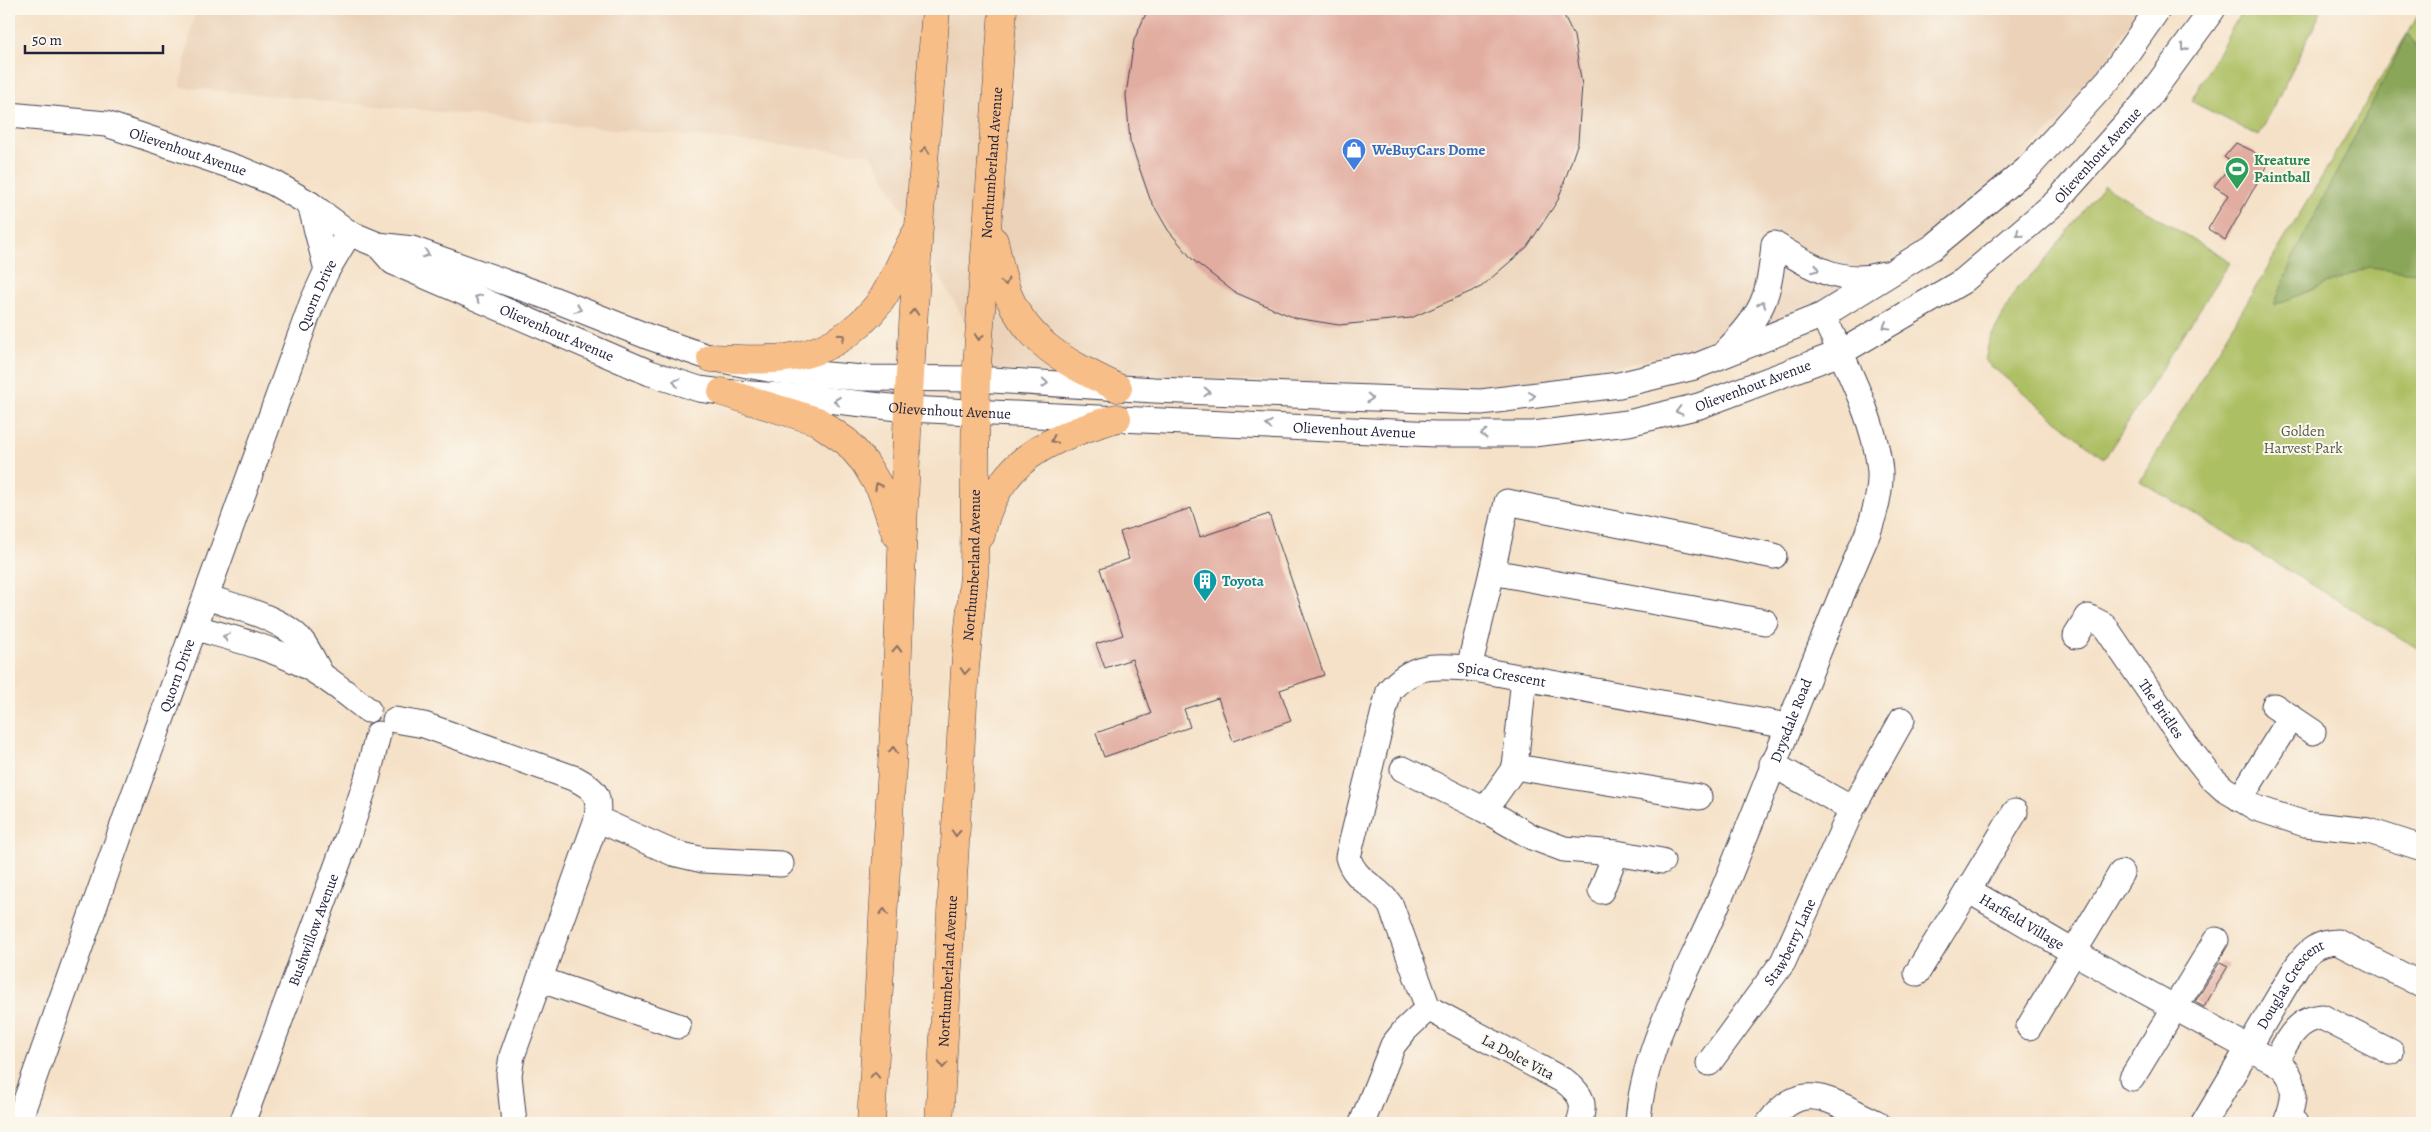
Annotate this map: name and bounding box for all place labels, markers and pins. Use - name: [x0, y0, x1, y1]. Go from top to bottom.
- shop icon: WeBuyCars Dome: [1341, 137, 1367, 171]
- place label: WeBuyCars Dome: [1371, 140, 1486, 160]
- place label: Kreature Paintball: [2254, 150, 2310, 187]
- sports icon: Kreature Paintball: [2224, 156, 2250, 190]
- building icon: Toyota: [1192, 568, 1218, 602]
- place label: Toyota: [1222, 571, 1265, 591]

